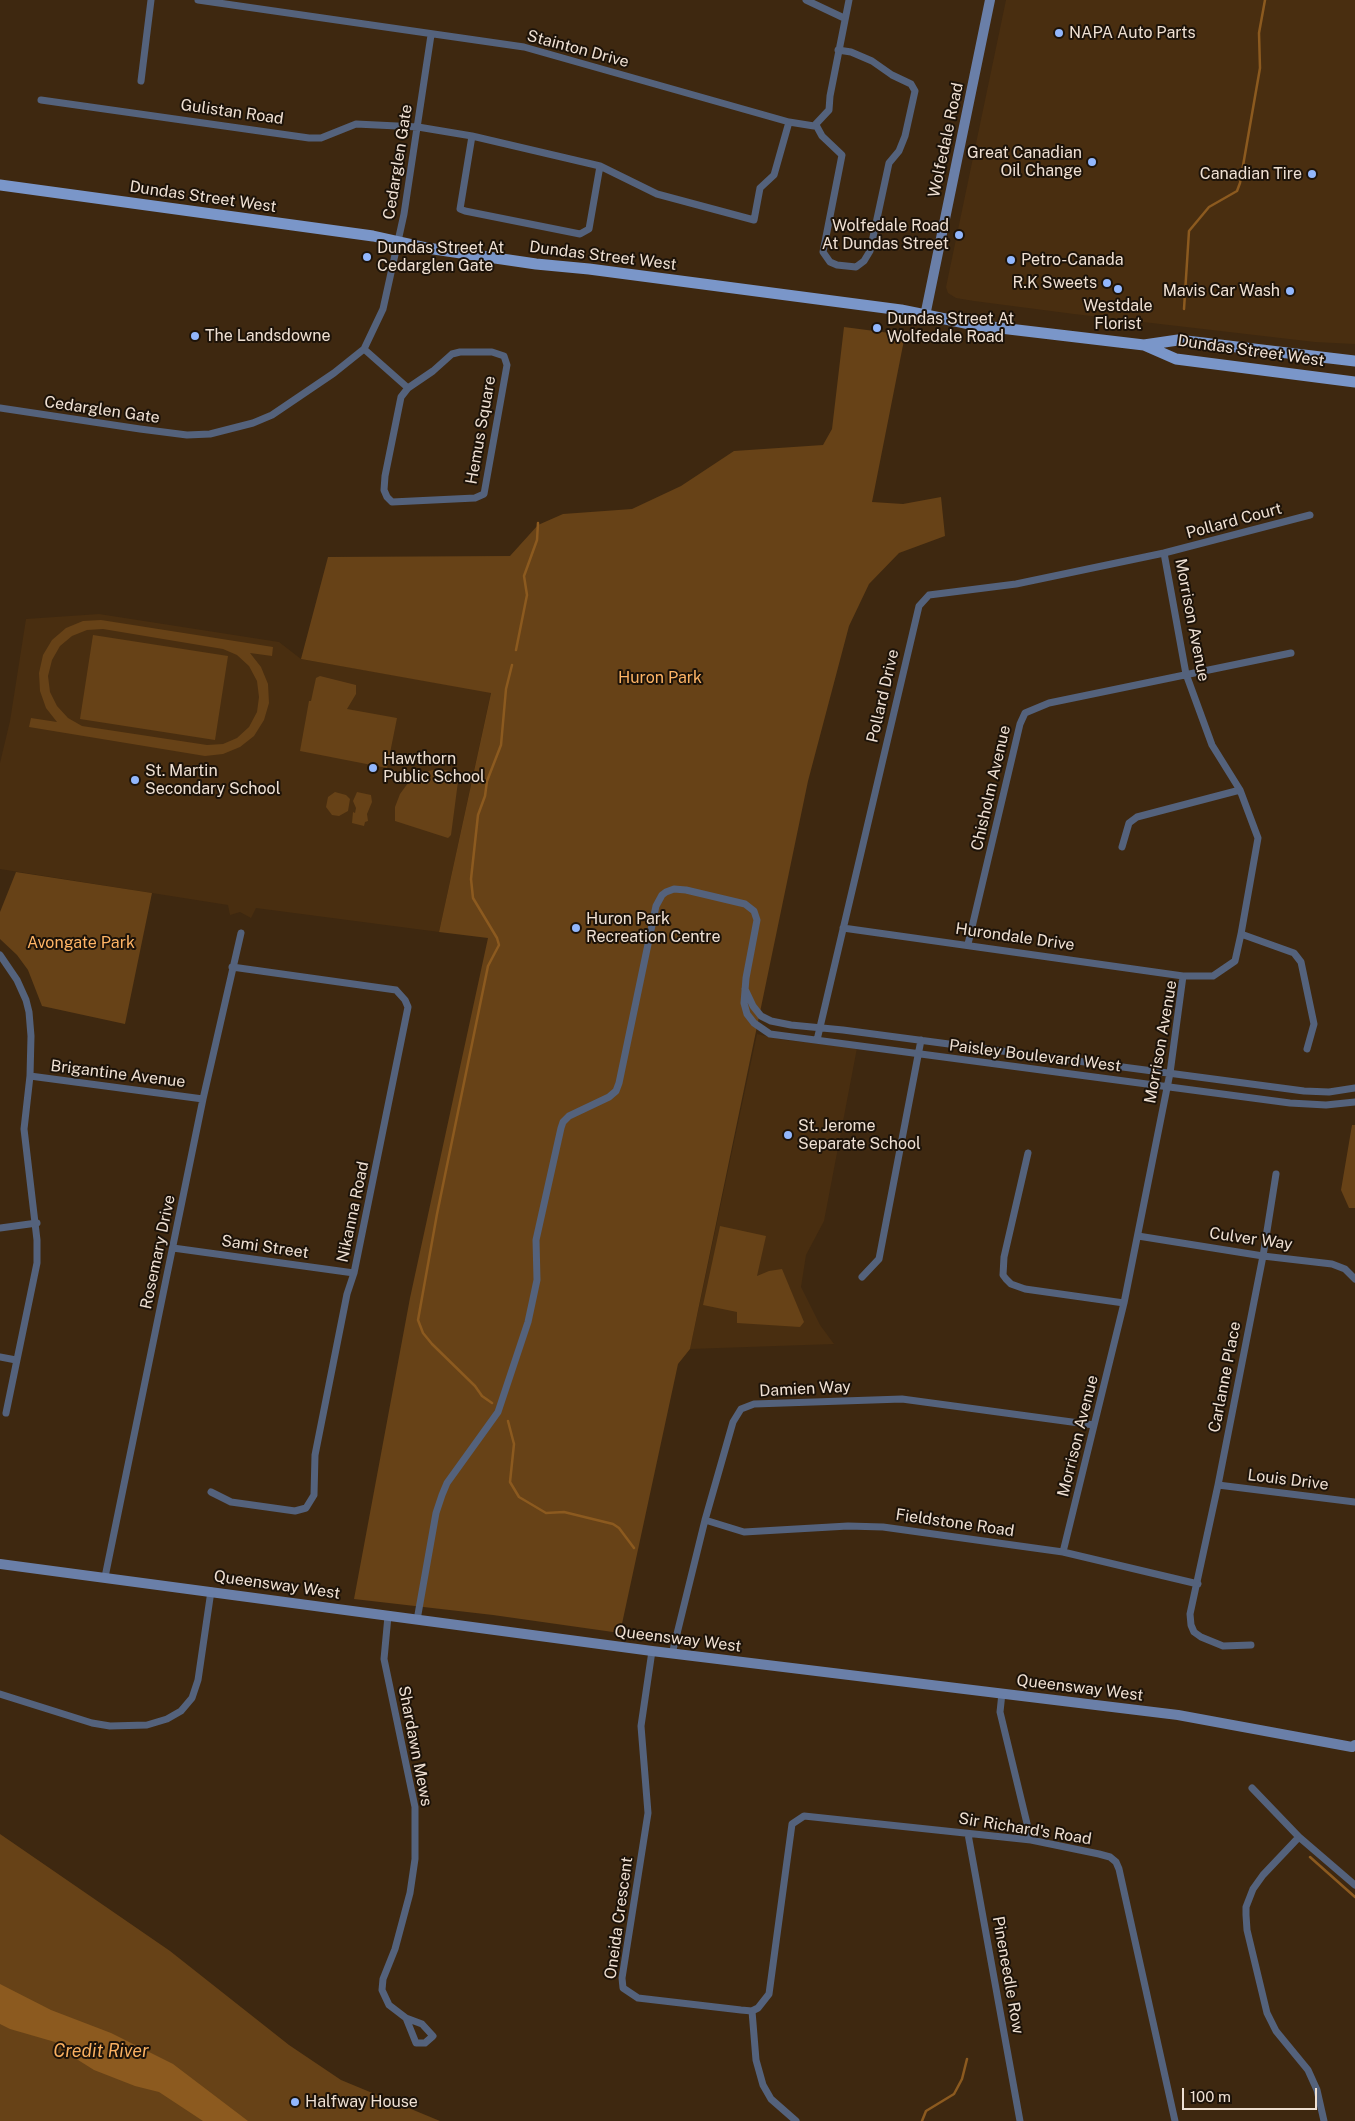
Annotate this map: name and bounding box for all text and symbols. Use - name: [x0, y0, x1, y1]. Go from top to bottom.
- place label: NAPA Auto Parts: [1069, 23, 1196, 43]
- street label: Stainton Drive: [525, 26, 631, 72]
- marker: NAPA Auto Parts: [1053, 27, 1065, 39]
- street label: Wolfedale Road: [924, 81, 968, 199]
- street label: Gulistan Road: [179, 95, 285, 129]
- street label: Cedarglen Gate: [379, 103, 417, 221]
- place label: Great Canadian Oil Change: [967, 143, 1082, 181]
- marker: Great Canadian Oil Change: [1086, 156, 1098, 168]
- place label: Canadian Tire: [1200, 164, 1302, 184]
- marker: Canadian Tire: [1306, 168, 1318, 180]
- street label: Dundas Street West: [128, 177, 278, 217]
- place label: Wolfedale Road At Dundas Street: [822, 216, 949, 254]
- marker: Wolfedale Road At Dundas Street: [953, 229, 965, 241]
- street label: Dundas Street West: [528, 237, 678, 275]
- place label: Dundas Street At Cedarglen Gate: [377, 238, 504, 276]
- place label: Petro-Canada: [1021, 250, 1124, 270]
- marker: Dundas Street At Cedarglen Gate: [361, 251, 373, 263]
- marker: Petro-Canada: [1005, 254, 1017, 266]
- place label: R.K Sweets: [1013, 273, 1097, 293]
- marker: R.K Sweets: [1101, 277, 1113, 289]
- place label: Mavis Car Wash: [1163, 281, 1280, 301]
- marker: Westdale Florist: [1112, 283, 1124, 295]
- marker: Mavis Car Wash: [1284, 285, 1296, 297]
- place label: Westdale Florist: [1083, 296, 1153, 334]
- place label: Dundas Street At Wolfedale Road: [887, 309, 1014, 347]
- marker: Dundas Street At Wolfedale Road: [871, 322, 883, 334]
- place label: The Landsdowne: [205, 326, 331, 346]
- marker: The Landsdowne: [189, 330, 201, 342]
- street label: Dundas Street West: [1176, 331, 1326, 371]
- street label: Hemus Square: [462, 374, 500, 486]
- street label: Cedarglen Gate: [43, 392, 161, 428]
- street label: Pollard Court: [1184, 499, 1284, 543]
- street label: Morrison Avenue: [1171, 557, 1213, 683]
- street label: Pollard Drive: [863, 647, 903, 745]
- park label: Huron Park: [618, 668, 702, 688]
- street label: Chisholm Avenue: [967, 723, 1015, 853]
- place label: Hawthorn Public School: [383, 749, 485, 787]
- place label: St. Martin Secondary School: [145, 761, 280, 799]
- marker: Hawthorn Public School: [367, 762, 379, 774]
- marker: St. Martin Secondary School: [129, 774, 141, 786]
- place label: Huron Park Recreation Centre: [586, 909, 721, 947]
- street label: Hurondale Drive: [954, 919, 1076, 955]
- marker: Huron Park Recreation Centre: [570, 922, 582, 934]
- park label: Avongate Park: [27, 933, 135, 953]
- street label: Morrison Avenue: [1141, 979, 1181, 1105]
- street label: Paisley Boulevard West: [948, 1036, 1122, 1076]
- street label: Brigantine Avenue: [49, 1056, 187, 1092]
- place label: St. Jerome Separate School: [798, 1116, 921, 1154]
- marker: St. Jerome Separate School: [782, 1129, 794, 1141]
- street label: Nikanna Road: [333, 1160, 373, 1264]
- street label: Rosemary Drive: [136, 1193, 180, 1311]
- street label: Culver Way: [1208, 1224, 1294, 1254]
- street label: Sami Street: [220, 1231, 310, 1263]
- street label: Carlanne Place: [1205, 1320, 1245, 1434]
- street label: Morrison Avenue: [1054, 1373, 1102, 1499]
- street label: Damien Way: [759, 1377, 851, 1401]
- street label: Louis Drive: [1246, 1466, 1330, 1494]
- street label: Fieldstone Road: [894, 1505, 1016, 1541]
- street label: Queensway West: [212, 1567, 342, 1603]
- street label: Queensway West: [614, 1622, 742, 1656]
- street label: Queensway West: [1016, 1671, 1144, 1705]
- street label: Shardawn Mews: [394, 1684, 436, 1808]
- street label: Sir Richard's Road: [957, 1809, 1093, 1849]
- street label: Oneida Crescent: [601, 1856, 637, 1980]
- street label: Pineneedle Row: [988, 1915, 1028, 2035]
- water label: Credit River: [53, 2040, 149, 2062]
- scale bar: [1185, 2078, 1320, 2110]
- text: 100 m: [1190, 2088, 1231, 2105]
- place label: Halfway House: [305, 2092, 418, 2112]
- marker: Halfway House: [289, 2096, 301, 2108]

